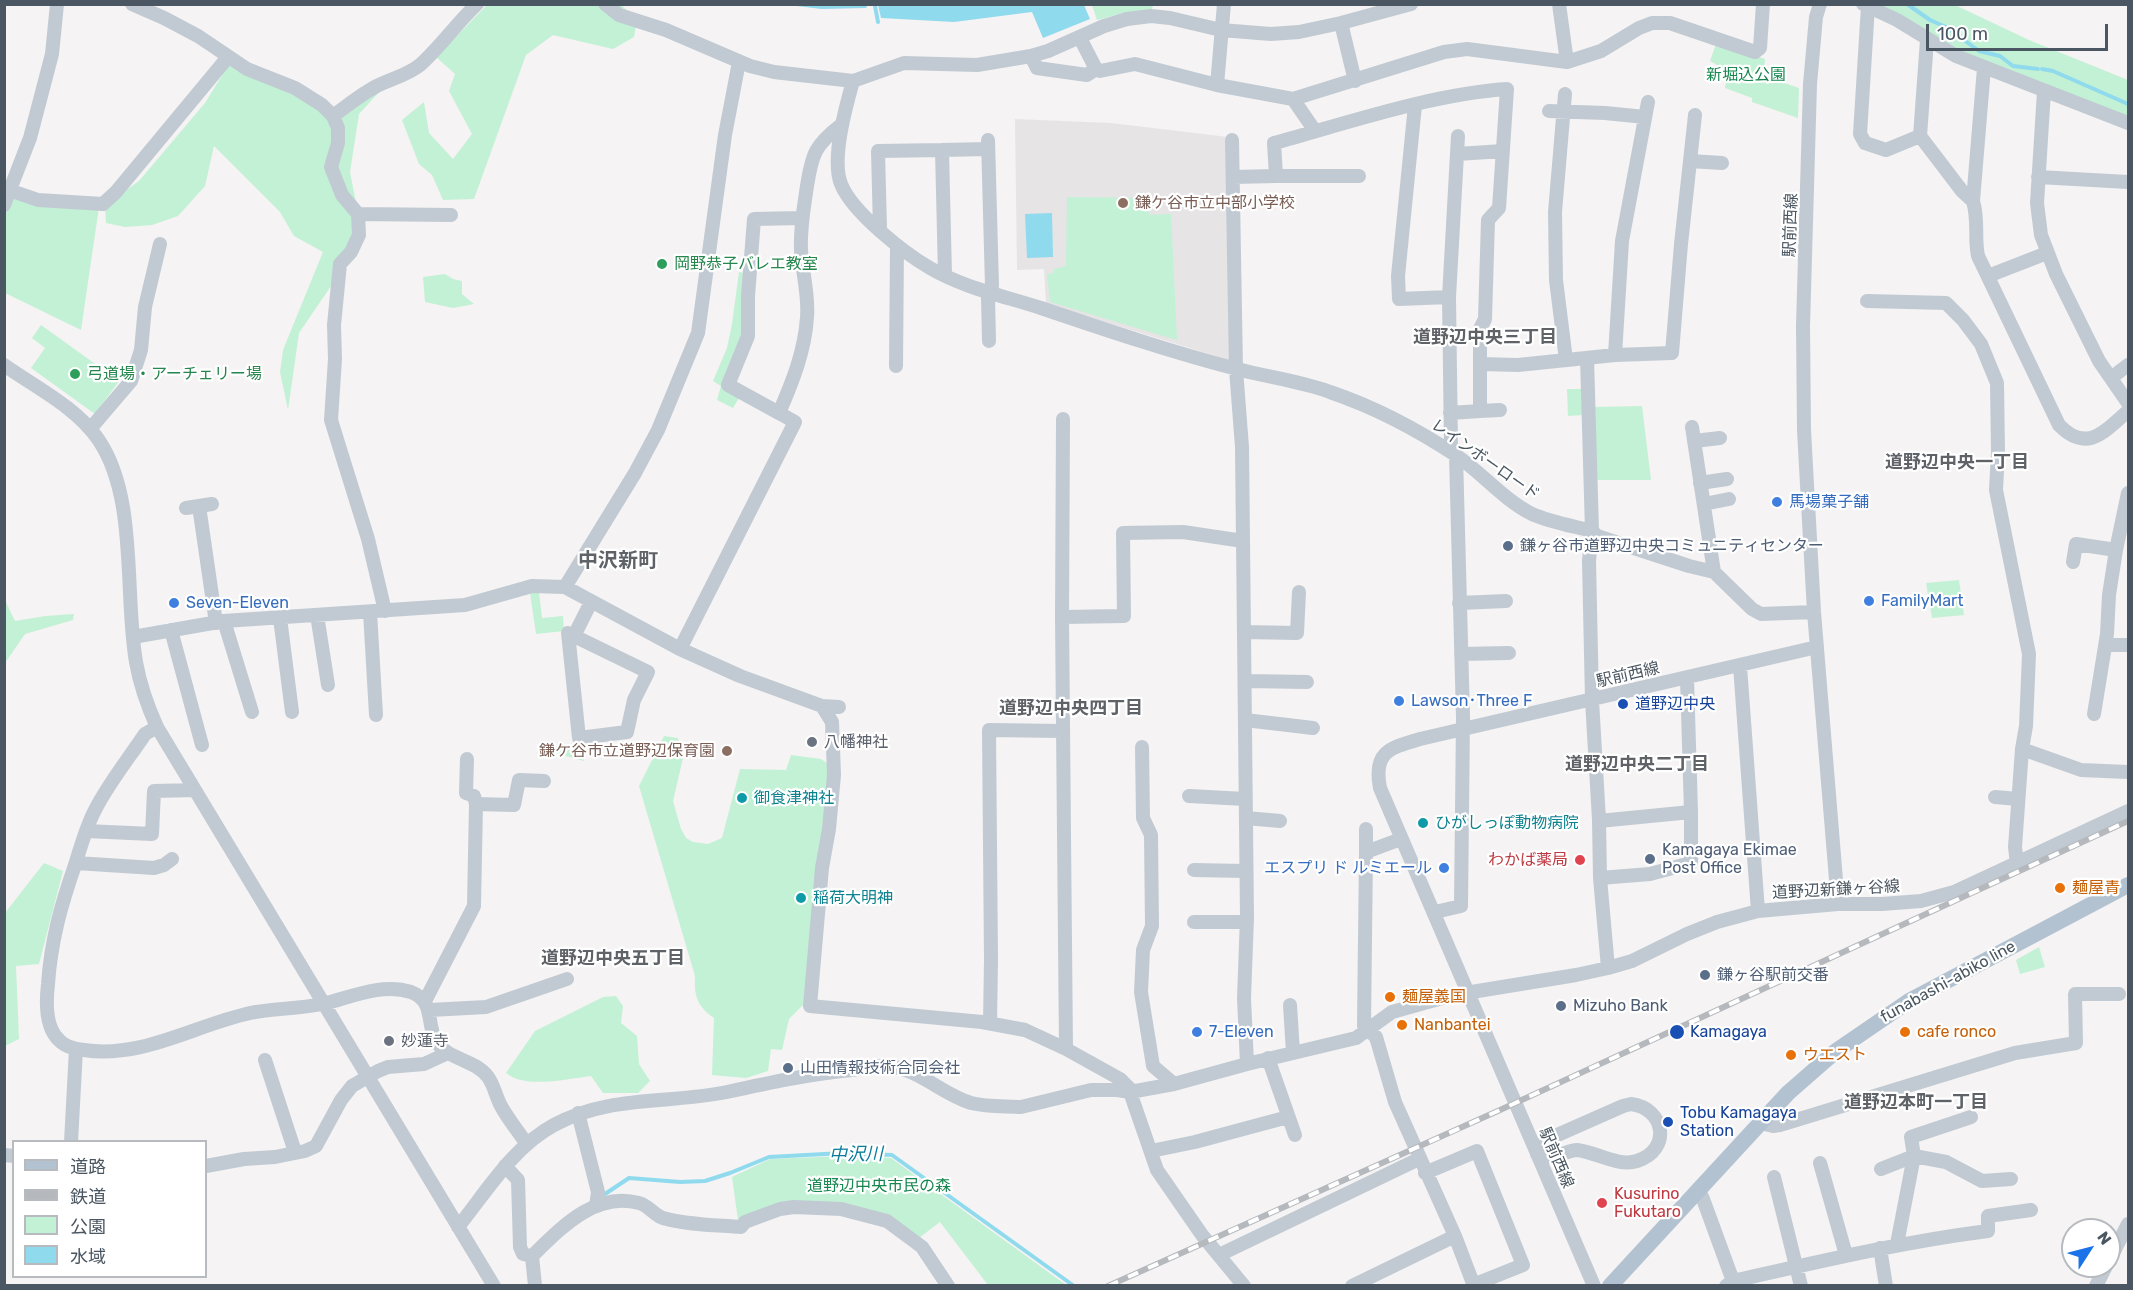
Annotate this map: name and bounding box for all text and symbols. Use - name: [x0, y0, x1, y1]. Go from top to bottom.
- scale bar: [1929, 12, 2110, 50]
- text: 100 m: [1937, 23, 1988, 45]
- park label: 新堀込公園: [1706, 65, 1786, 85]
- place label: 鎌ケ谷市立中部小学校: [1135, 193, 1295, 213]
- street label: 駅前西線: [1780, 193, 1802, 257]
- marker: 鎌ケ谷市立中部小学校: [1116, 196, 1130, 210]
- place label: 岡野恭子バレエ教室: [674, 254, 818, 274]
- marker: 岡野恭子バレエ教室: [655, 257, 669, 271]
- district label: 道野辺中央三丁目: [1413, 327, 1557, 349]
- place label: 弓道場・アーチェリー場: [87, 364, 262, 384]
- marker: 弓道場・アーチェリー場: [68, 367, 82, 381]
- street label: レインボーロード: [1427, 415, 1543, 505]
- district label: 道野辺中央一丁目: [1885, 452, 2029, 474]
- place label: 馬場菓子舗: [1789, 492, 1869, 512]
- marker: 馬場菓子舗: [1770, 495, 1784, 509]
- place label: 鎌ヶ谷市道野辺中央コミュニティセンター: [1520, 536, 1824, 556]
- marker: 鎌ヶ谷市道野辺中央コミュニティセンター: [1501, 539, 1515, 553]
- district label: 中沢新町: [578, 549, 658, 573]
- place label: FamilyMart: [1881, 591, 1963, 611]
- place label: Seven-Eleven: [186, 593, 289, 613]
- marker: FamilyMart: [1862, 594, 1876, 608]
- marker: Seven-Eleven: [167, 596, 181, 610]
- street label: 駅前西線: [1595, 658, 1661, 692]
- place label: Lawson･Three F: [1411, 691, 1532, 711]
- marker: Lawson･Three F: [1392, 694, 1406, 708]
- place label: 道野辺中央: [1635, 694, 1715, 714]
- marker: 道野辺中央: [1616, 697, 1630, 711]
- district label: 道野辺中央四丁目: [999, 698, 1143, 720]
- place label: 八幡神社: [824, 732, 888, 752]
- marker: 八幡神社: [805, 735, 819, 749]
- place label: 鎌ケ谷市立道野辺保育園: [539, 741, 715, 761]
- marker: 鎌ケ谷市立道野辺保育園: [720, 744, 734, 758]
- district label: 道野辺中央二丁目: [1565, 754, 1709, 776]
- place label: 御食津神社: [754, 788, 834, 808]
- marker: 御食津神社: [735, 791, 749, 805]
- place label: ひがしっぽ動物病院: [1435, 813, 1579, 833]
- marker: ひがしっぽ動物病院: [1416, 816, 1430, 830]
- place label: Kamagaya Ekimae Post Office: [1662, 840, 1797, 878]
- place label: わかば薬局: [1488, 850, 1568, 870]
- marker: Kamagaya Ekimae Post Office: [1643, 852, 1657, 866]
- marker: わかば薬局: [1573, 853, 1587, 867]
- place label: エスプリ ド ルミエール: [1264, 858, 1432, 878]
- marker: エスプリ ド ルミエール: [1437, 861, 1451, 875]
- street label: 道野辺新鎌ヶ谷線: [1772, 877, 1900, 903]
- place label: 麺屋青: [2072, 878, 2120, 898]
- marker: 麺屋青: [2053, 881, 2067, 895]
- place label: 稲荷大明神: [813, 888, 893, 908]
- marker: 稲荷大明神: [794, 891, 808, 905]
- street label: funabashi-abiko line: [1877, 937, 2019, 1027]
- district label: 道野辺中央五丁目: [541, 948, 685, 970]
- place label: 鎌ヶ谷駅前交番: [1717, 965, 1829, 985]
- marker: 鎌ヶ谷駅前交番: [1698, 968, 1712, 982]
- place label: 麺屋義国: [1402, 987, 1466, 1007]
- marker: 麺屋義国: [1383, 990, 1397, 1004]
- place label: Mizuho Bank: [1573, 996, 1668, 1016]
- marker: Mizuho Bank: [1554, 999, 1568, 1013]
- place label: Nanbantei: [1414, 1015, 1491, 1035]
- marker: Nanbantei: [1395, 1018, 1409, 1032]
- place label: 7-Eleven: [1209, 1022, 1274, 1042]
- place label: Kamagaya: [1690, 1022, 1767, 1042]
- place label: cafe ronco: [1917, 1022, 1996, 1042]
- marker: Kamagaya: [1668, 1023, 1686, 1041]
- marker: 7-Eleven: [1190, 1025, 1204, 1039]
- marker: cafe ronco: [1898, 1025, 1912, 1039]
- place label: 妙蓮寺: [401, 1031, 449, 1051]
- marker: 妙蓮寺: [382, 1034, 396, 1048]
- place label: ウエスト: [1803, 1045, 1867, 1065]
- marker: ウエスト: [1784, 1048, 1798, 1062]
- place label: 山田情報技術合同会社: [800, 1058, 960, 1078]
- marker: 山田情報技術合同会社: [781, 1061, 795, 1075]
- district label: 道野辺本町一丁目: [1844, 1092, 1988, 1114]
- place label: Tobu Kamagaya Station: [1680, 1103, 1797, 1141]
- marker: Tobu Kamagaya Station: [1661, 1115, 1675, 1129]
- street label: 駅前西線: [1535, 1125, 1577, 1191]
- legend: [12, 1140, 207, 1278]
- water label: 中沢川: [829, 1144, 883, 1166]
- text: 道路: [70, 1156, 106, 1178]
- park label: 道野辺中央市民の森: [807, 1176, 951, 1196]
- place label: Kusurino Fukutaro: [1614, 1184, 1681, 1222]
- text: 鉄道: [70, 1186, 106, 1208]
- marker: Kusurino Fukutaro: [1595, 1196, 1609, 1210]
- text: 公園: [70, 1216, 106, 1238]
- north arrow: [2061, 1218, 2121, 1278]
- text: N: [2093, 1228, 2115, 1249]
- text: 水域: [70, 1246, 106, 1268]

